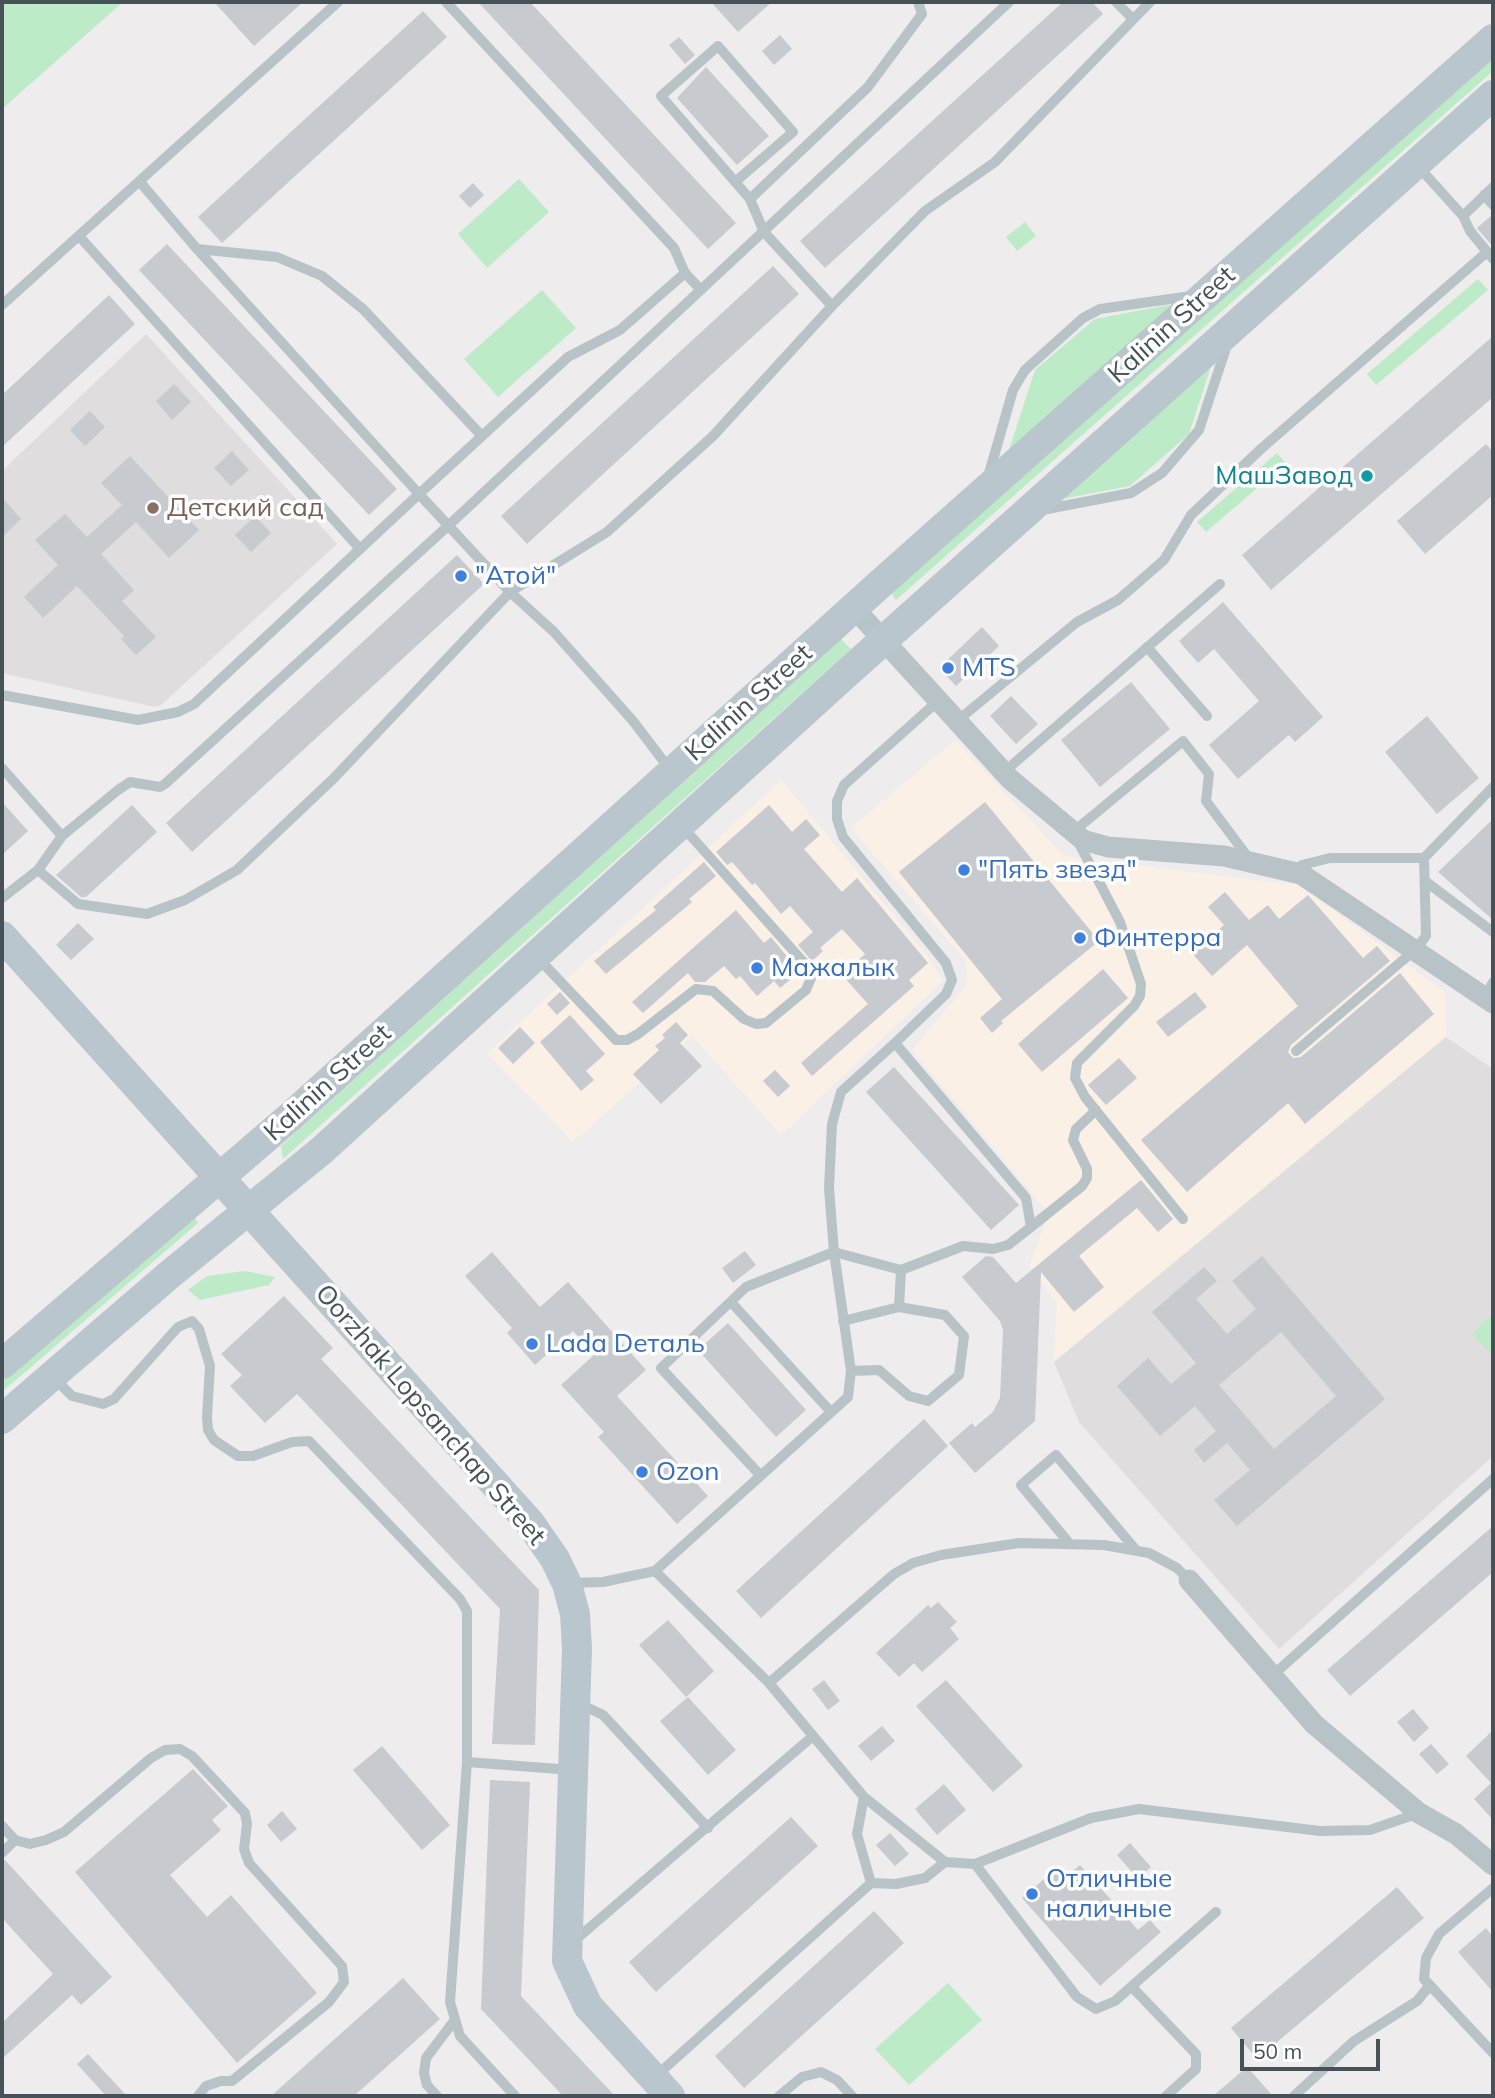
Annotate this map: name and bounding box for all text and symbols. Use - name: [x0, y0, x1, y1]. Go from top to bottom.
- street label: Kalinin Street: [1102, 260, 1242, 390]
- place label: МашЗавод: [1215, 460, 1353, 492]
- marker: МашЗавод: [1359, 468, 1375, 484]
- place label: Детский сад: [167, 492, 324, 524]
- marker: Детский сад: [145, 500, 161, 516]
- place label: "Атой": [475, 560, 556, 592]
- marker: "Атой": [453, 568, 469, 584]
- street label: Kalinin Street: [679, 638, 819, 768]
- place label: MTS: [962, 652, 1016, 684]
- marker: MTS: [940, 660, 956, 676]
- place label: "Пять звезд": [978, 854, 1137, 886]
- marker: "Пять звезд": [956, 862, 972, 878]
- place label: Финтерра: [1094, 922, 1221, 954]
- marker: Финтерра: [1072, 930, 1088, 946]
- place label: Мажалык: [771, 952, 895, 984]
- marker: Мажалык: [749, 960, 765, 976]
- street label: Kalinin Street: [258, 1018, 398, 1148]
- street label: Oorzhak Lopsanchap Street: [308, 1278, 552, 1552]
- place label: Lada Dеталь: [546, 1328, 705, 1360]
- marker: Lada Dеталь: [524, 1336, 540, 1352]
- place label: Ozon: [656, 1456, 719, 1488]
- marker: Ozon: [634, 1464, 650, 1480]
- place label: Отличные наличные: [1046, 1863, 1173, 1924]
- marker: Отличные наличные: [1024, 1886, 1040, 1902]
- scale bar: [1243, 2024, 1383, 2068]
- text: 50 m: [1253, 2038, 1302, 2064]

